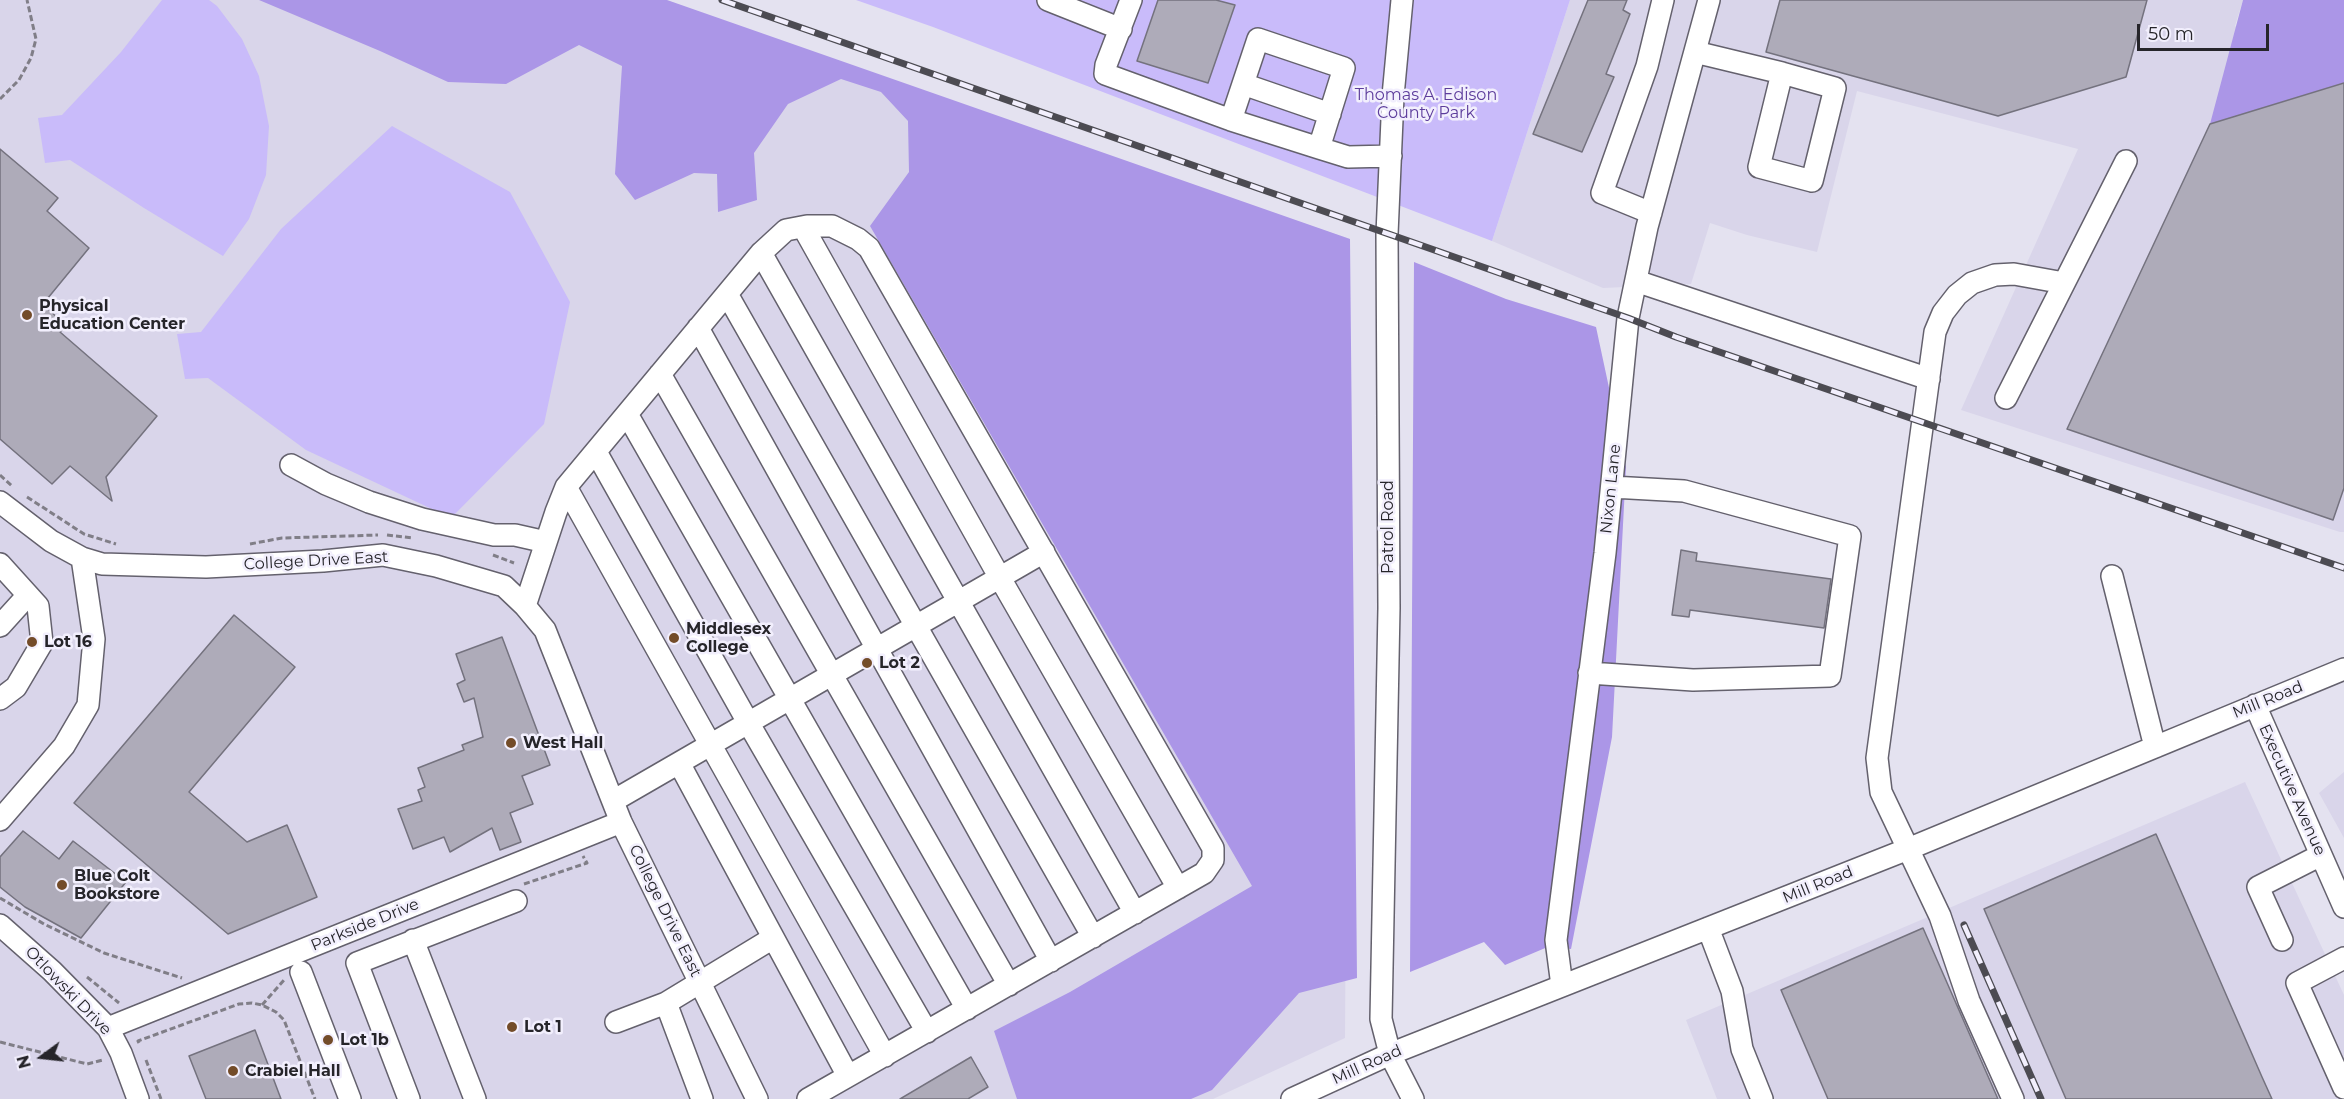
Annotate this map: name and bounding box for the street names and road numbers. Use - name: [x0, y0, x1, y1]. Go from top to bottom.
- street label: Nixon Lane: [1597, 443, 1625, 535]
- street label: Patrol Road: [1378, 480, 1398, 574]
- street label: College Drive East: [243, 548, 389, 574]
- street label: Mill Road: [2230, 677, 2306, 723]
- street label: Executive Avenue: [2254, 721, 2330, 859]
- street label: College Drive East: [625, 842, 705, 980]
- street label: Mill Road: [1780, 862, 1856, 908]
- street label: Parkside Drive: [308, 895, 422, 955]
- street label: Otlowski Drive: [21, 943, 115, 1039]
- street label: Mill Road: [1329, 1041, 1405, 1089]

